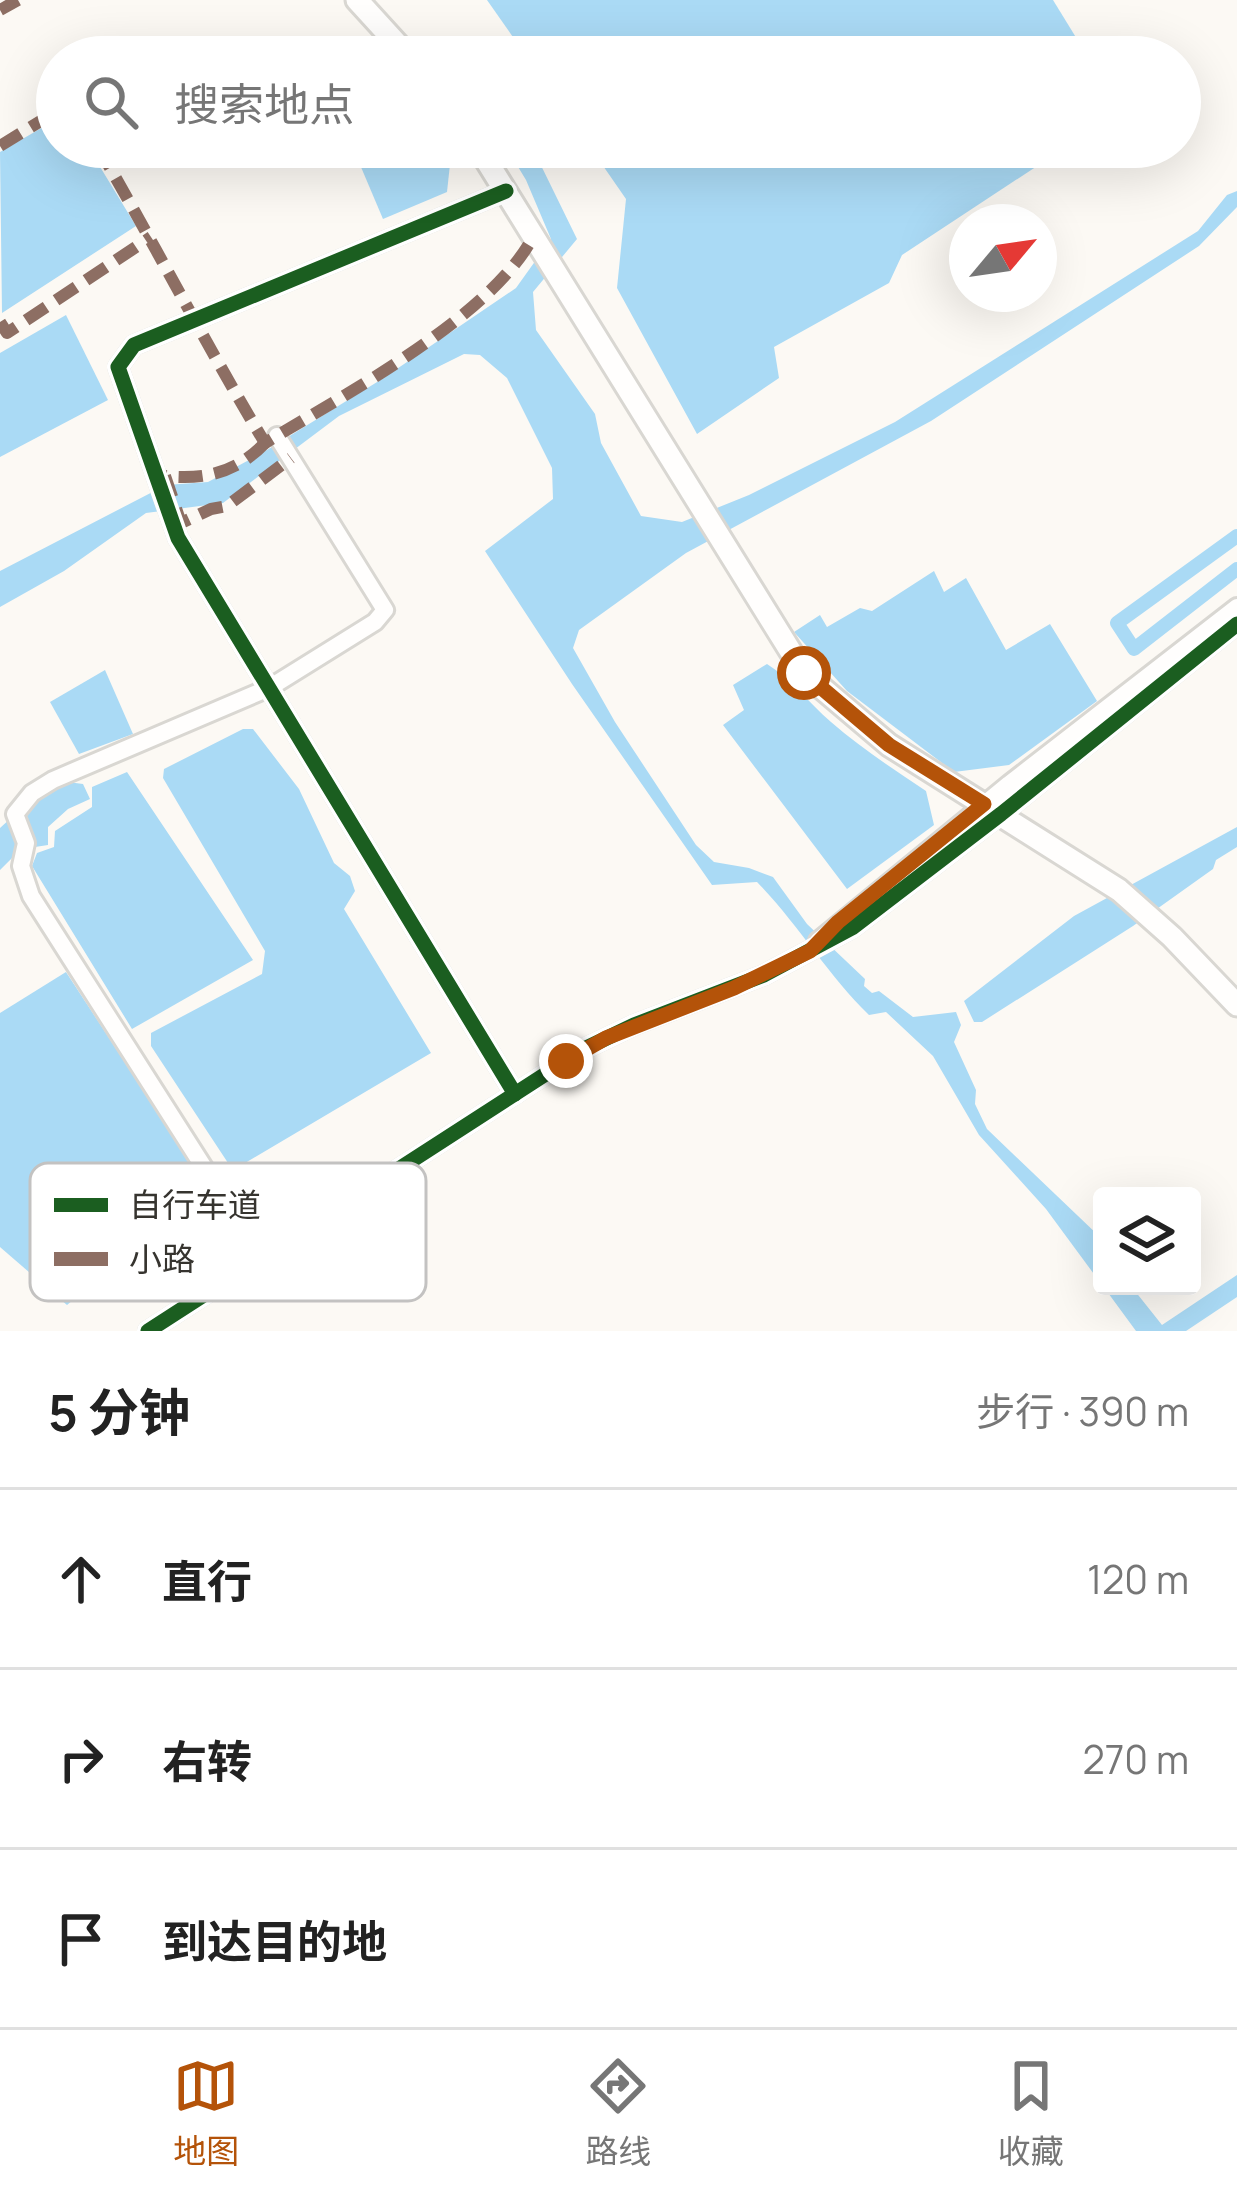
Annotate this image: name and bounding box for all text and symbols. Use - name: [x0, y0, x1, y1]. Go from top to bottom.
- search box: [36, 36, 1201, 168]
- icon: search: [78, 69, 144, 135]
- text: 搜索地点: [174, 73, 354, 135]
- north arrow: [949, 204, 1057, 312]
- route start: [777, 646, 831, 700]
- route end: [539, 1034, 593, 1088]
- legend: [30, 1163, 426, 1301]
- text: 自行车道: [129, 1182, 261, 1227]
- map controls: [1093, 1187, 1201, 1295]
- button: layers: [1093, 1187, 1201, 1295]
- text: 小路: [129, 1236, 195, 1281]
- text: 5 分钟: [48, 1377, 190, 1446]
- text: 步行 · 390 m: [976, 1384, 1189, 1438]
- icon: ahead: [48, 1546, 114, 1612]
- text: 直行: [162, 1550, 252, 1612]
- text: 120 m: [1087, 1552, 1189, 1606]
- icon: right: [48, 1726, 114, 1792]
- text: 右转: [162, 1730, 252, 1792]
- text: 270 m: [1083, 1732, 1189, 1786]
- icon: arrive: [48, 1906, 114, 1972]
- text: 到达目的地: [162, 1910, 387, 1972]
- tab: 地图: [173, 2053, 239, 2173]
- tab: 路线: [585, 2053, 651, 2173]
- tab: 收藏: [998, 2053, 1064, 2173]

